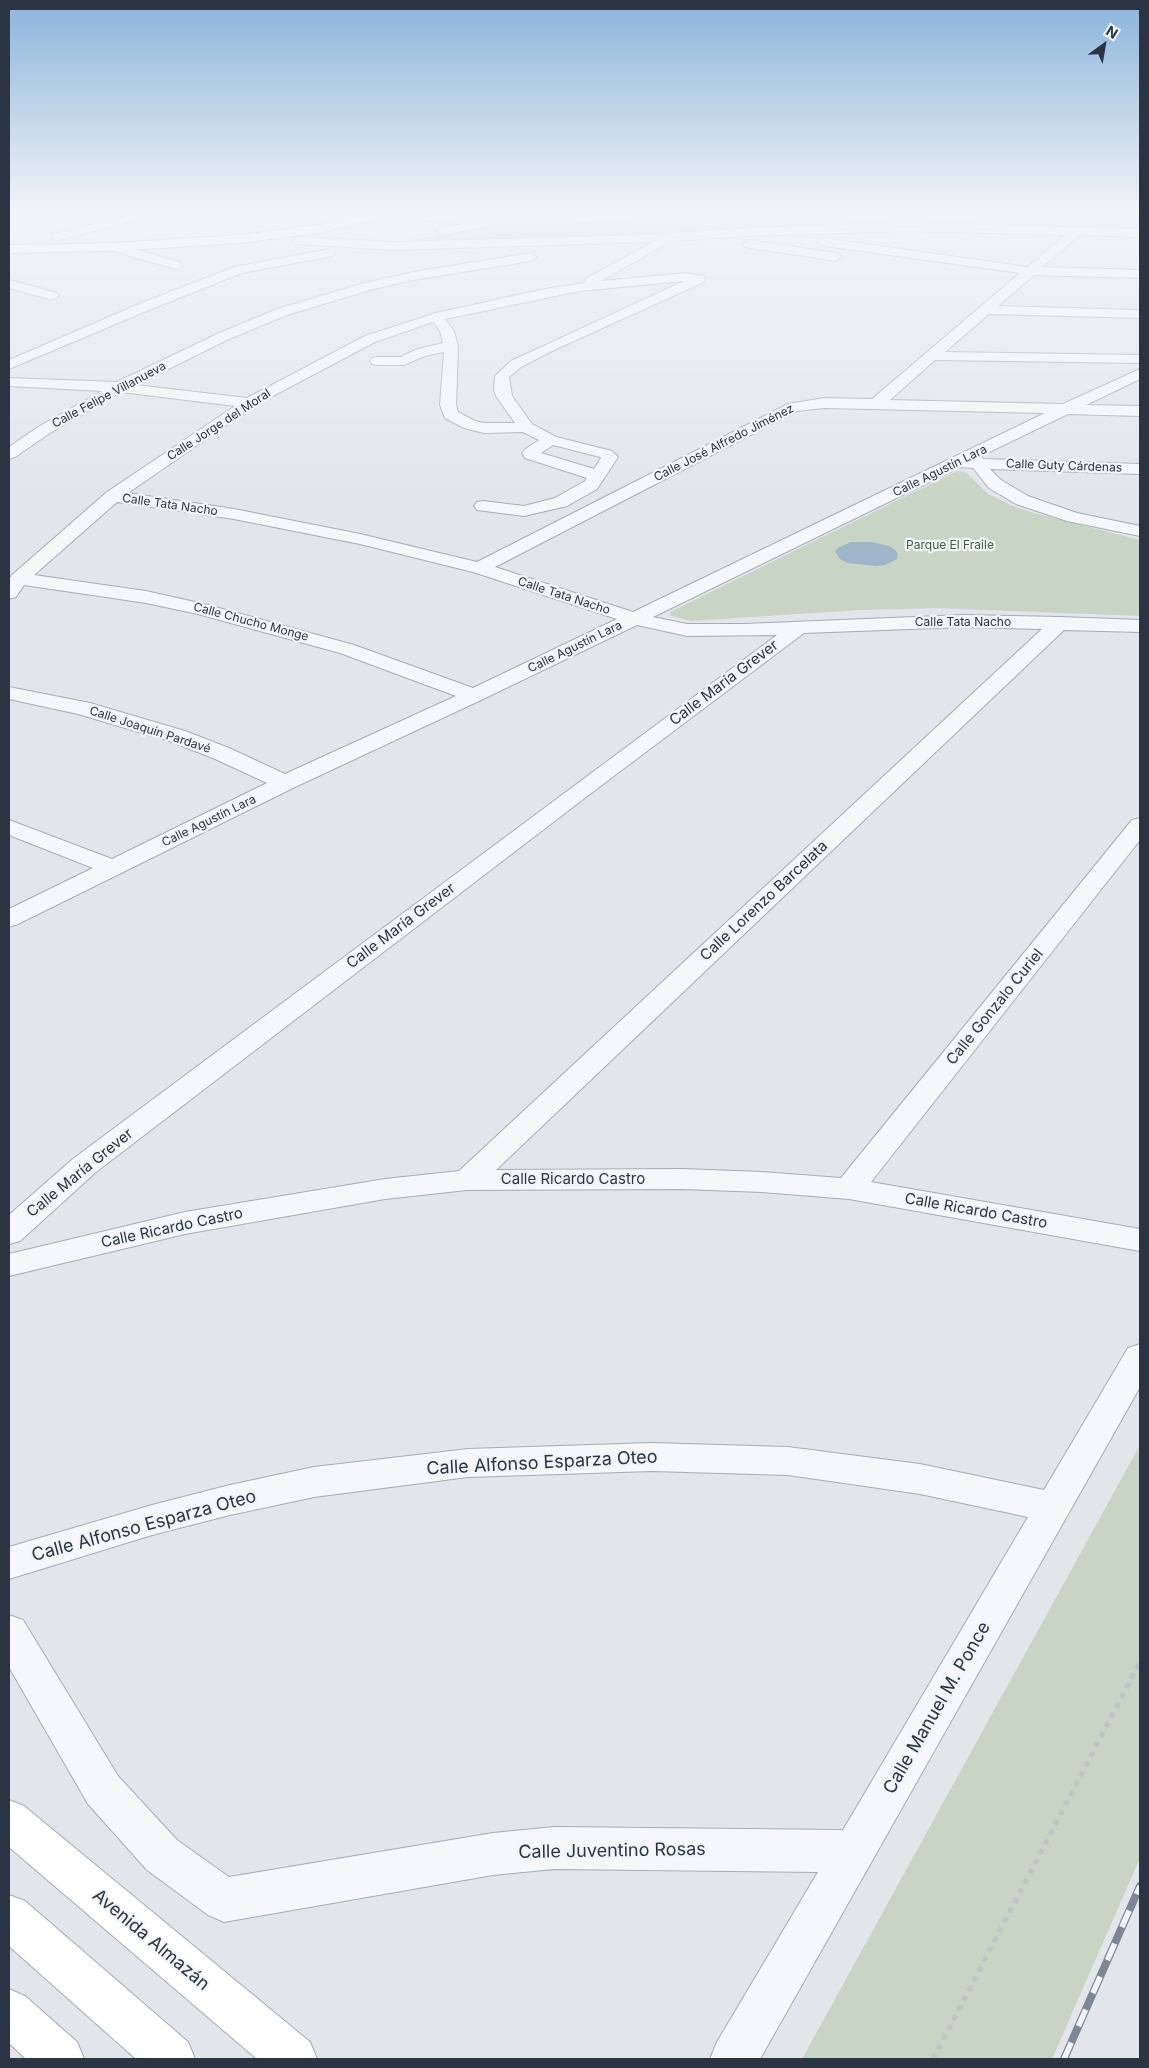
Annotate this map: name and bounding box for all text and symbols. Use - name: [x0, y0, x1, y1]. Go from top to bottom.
- north arrow: [1079, 20, 1129, 70]
- text: N: [1103, 22, 1121, 42]
- street label: Calle Felipe Villanueva: [50, 359, 168, 431]
- street label: Calle Jorge del Moral: [165, 386, 273, 464]
- street label: Calle José Alfredo Jiménez: [652, 401, 796, 485]
- street label: Calle Agustín Lara: [891, 442, 989, 500]
- street label: Calle Guty Cárdenas: [1006, 457, 1122, 475]
- street label: Calle Tata Nacho: [121, 491, 219, 519]
- park label: Parque El Fraile: [906, 538, 994, 552]
- street label: Calle Tata Nacho: [516, 574, 612, 618]
- street label: Calle Chucho Monge: [192, 600, 310, 644]
- street label: Calle Tata Nacho: [915, 615, 1011, 629]
- street label: Calle Agustín Lara: [526, 618, 624, 676]
- street label: Calle María Grever: [666, 636, 782, 730]
- street label: Calle Joaquín Pardavé: [88, 704, 212, 756]
- street label: Calle Agustín Lara: [160, 792, 258, 850]
- street label: Calle Lorenzo Barcelata: [697, 837, 831, 965]
- street label: Calle María Grever: [343, 879, 459, 973]
- street label: Calle Gonzalo Curiel: [943, 945, 1047, 1069]
- street label: Calle María Grever: [23, 1125, 137, 1221]
- street label: Calle Ricardo Castro: [501, 1170, 645, 1188]
- street label: Calle Ricardo Castro: [903, 1190, 1049, 1232]
- street label: Calle Ricardo Castro: [99, 1204, 245, 1252]
- street label: Calle Alfonso Esparza Oteo: [426, 1446, 658, 1480]
- street label: Calle Alfonso Esparza Oteo: [29, 1486, 259, 1566]
- street label: Calle Manuel M. Ponce: [879, 1618, 995, 1798]
- street label: Calle Juventino Rosas: [518, 1839, 706, 1863]
- street label: Avenida Almazán: [88, 1885, 214, 1995]

